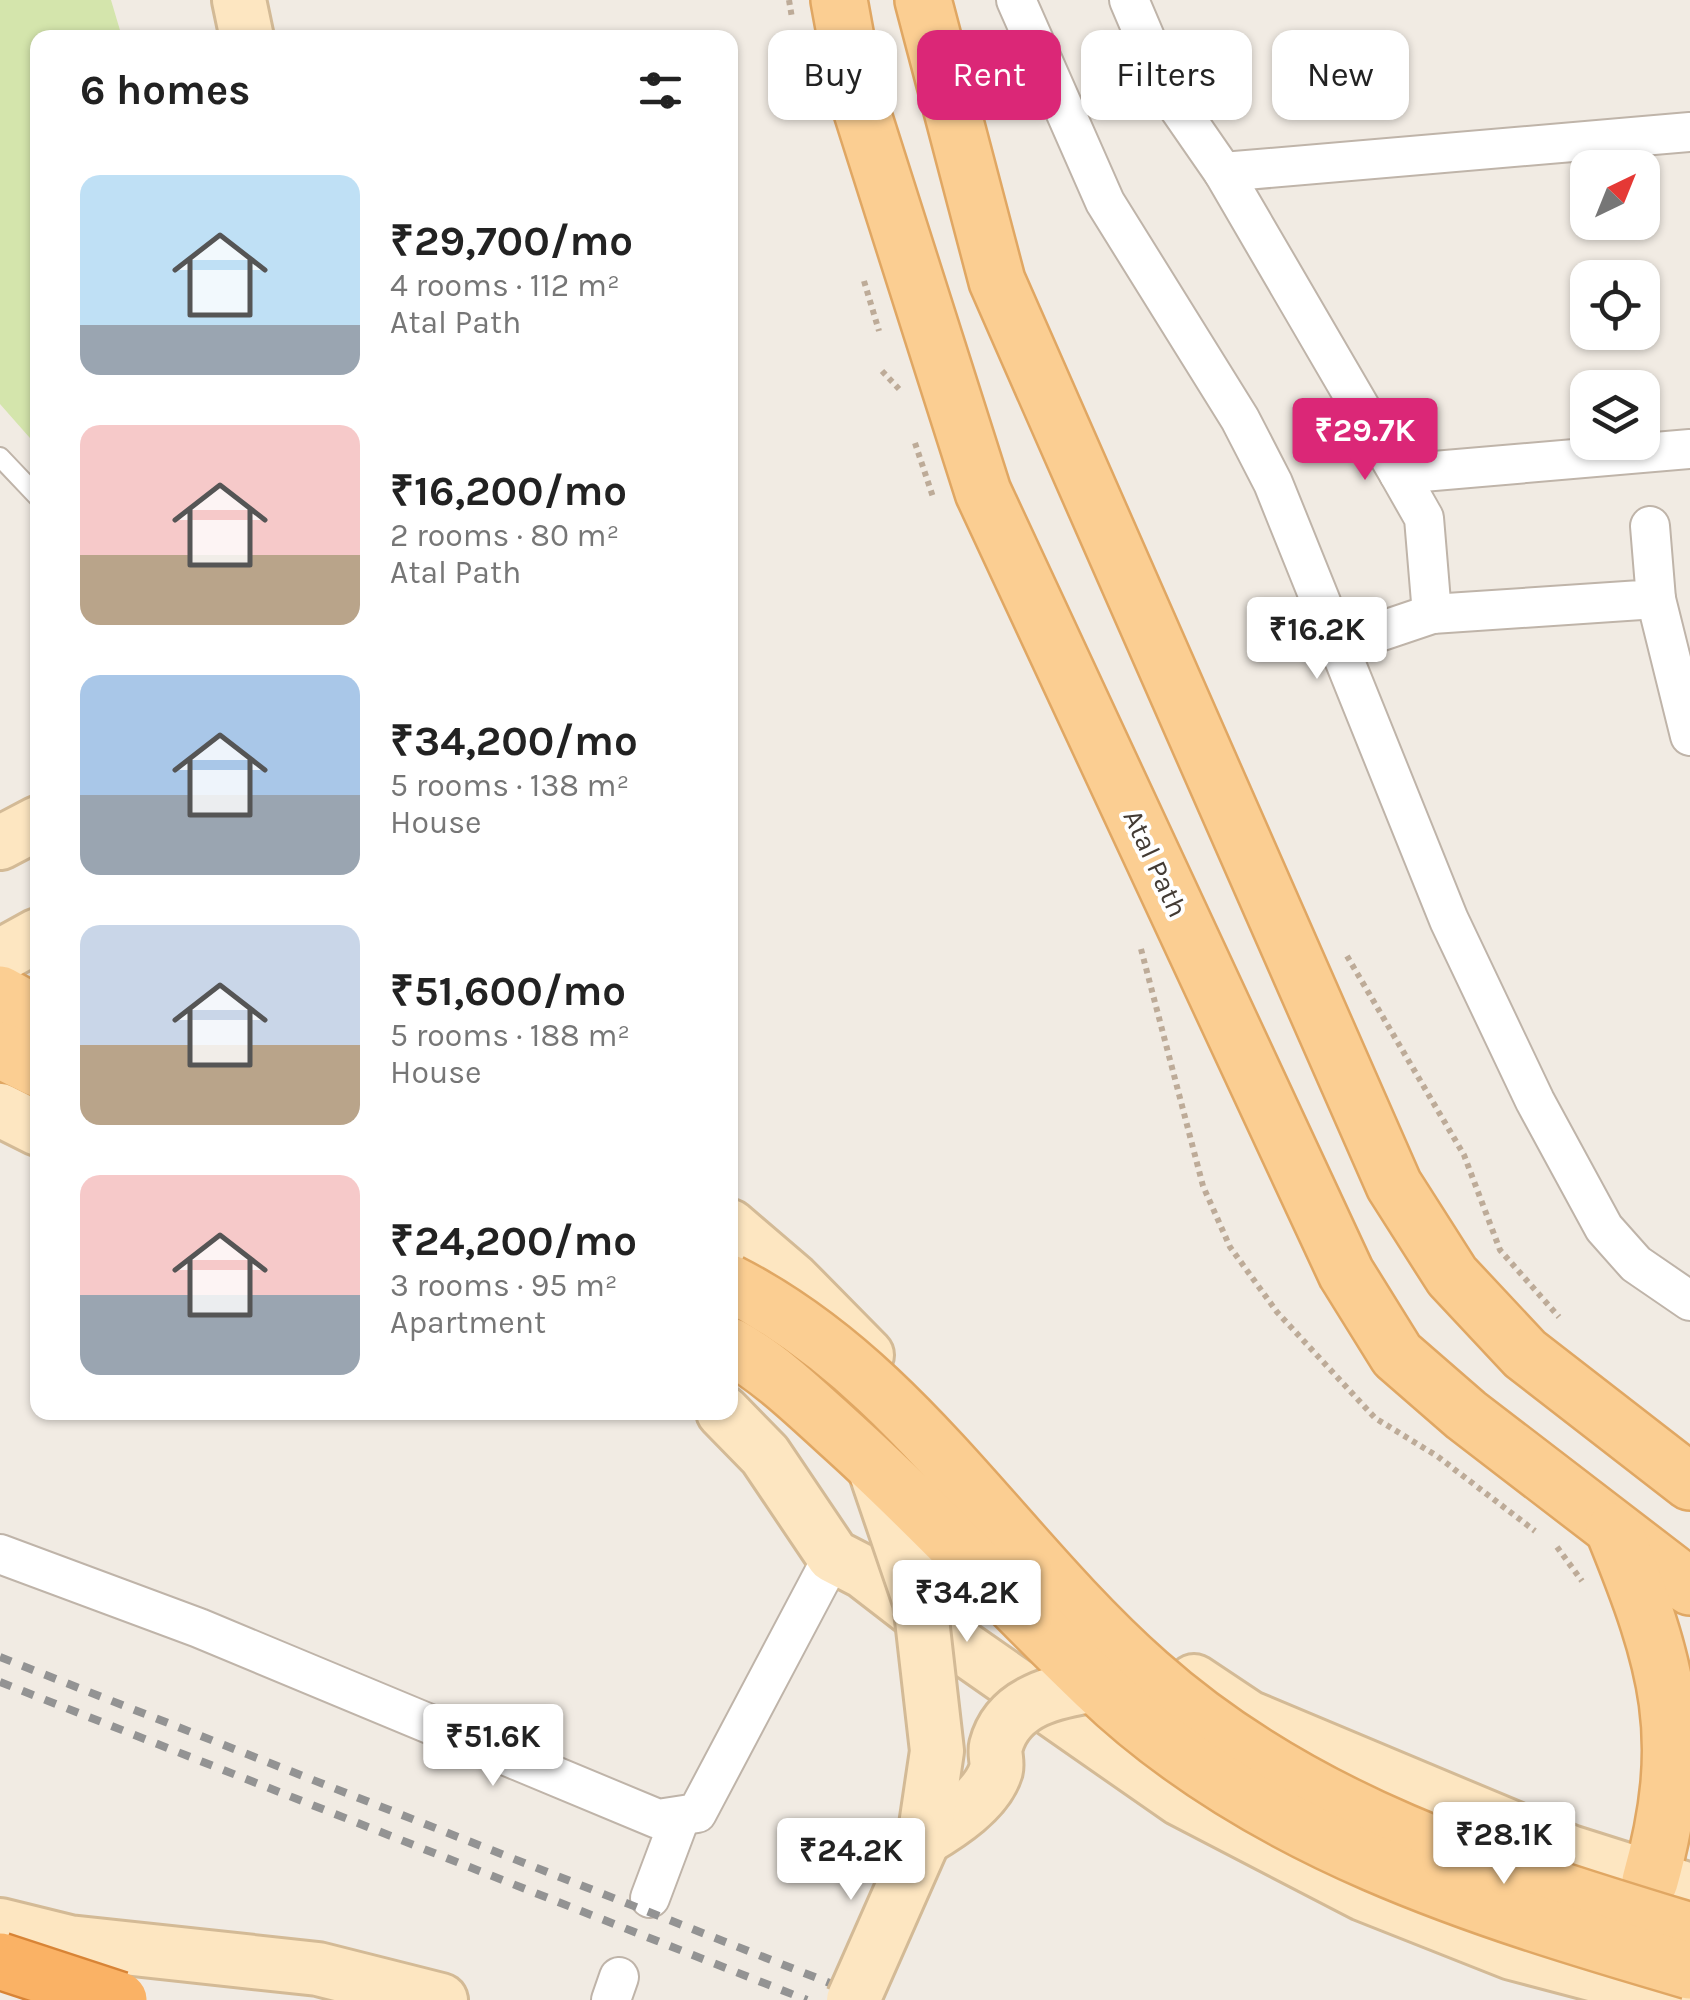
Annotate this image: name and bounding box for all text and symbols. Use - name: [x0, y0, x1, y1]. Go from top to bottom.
- chip: Buy: [768, 30, 897, 120]
- chip: Rent: [917, 30, 1061, 120]
- chip: Filters: [1081, 30, 1252, 120]
- chip: New: [1272, 30, 1409, 120]
- icon: filters: [633, 63, 688, 118]
- text: 6 homes: [80, 65, 250, 115]
- north arrow: [1570, 150, 1660, 240]
- map controls: [1570, 150, 1660, 460]
- icon: home: [160, 215, 280, 335]
- text: ₹29,700/mo: [390, 216, 633, 266]
- button: locate: [1570, 260, 1660, 350]
- text: 4 rooms · 112 m²: [390, 267, 620, 304]
- text: Atal Path: [390, 304, 521, 341]
- button: layers: [1570, 370, 1660, 460]
- pin: ₹29.7K: [1284, 398, 1446, 483]
- text: ₹29.7K: [1315, 412, 1415, 449]
- icon: home: [160, 465, 280, 585]
- text: ₹16,200/mo: [390, 466, 627, 516]
- text: 2 rooms · 80 m²: [390, 517, 619, 554]
- text: Atal Path: [390, 554, 521, 591]
- pin: ₹16.2K: [1236, 597, 1398, 682]
- text: ₹16.2K: [1269, 611, 1365, 648]
- icon: home: [160, 715, 280, 835]
- text: ₹34,200/mo: [390, 716, 638, 766]
- text: 5 rooms · 138 m²: [390, 767, 629, 804]
- text: House: [390, 804, 482, 841]
- street label: Atal Path: [1116, 804, 1195, 922]
- icon: home: [160, 965, 280, 1085]
- text: ₹51,600/mo: [390, 966, 626, 1016]
- text: 5 rooms · 188 m²: [390, 1017, 630, 1054]
- text: House: [390, 1054, 482, 1091]
- icon: home: [160, 1215, 280, 1335]
- text: ₹24,200/mo: [390, 1216, 637, 1266]
- text: 3 rooms · 95 m²: [390, 1267, 618, 1304]
- text: Apartment: [390, 1304, 546, 1341]
- pin: ₹34.2K: [886, 1560, 1048, 1645]
- text: ₹34.2K: [915, 1574, 1019, 1611]
- pin: ₹51.6K: [412, 1704, 574, 1789]
- text: ₹51.6K: [445, 1718, 541, 1755]
- pin: ₹28.1K: [1423, 1802, 1585, 1887]
- text: ₹28.1K: [1455, 1816, 1553, 1853]
- pin: ₹24.2K: [770, 1818, 932, 1903]
- text: ₹24.2K: [799, 1832, 903, 1869]

